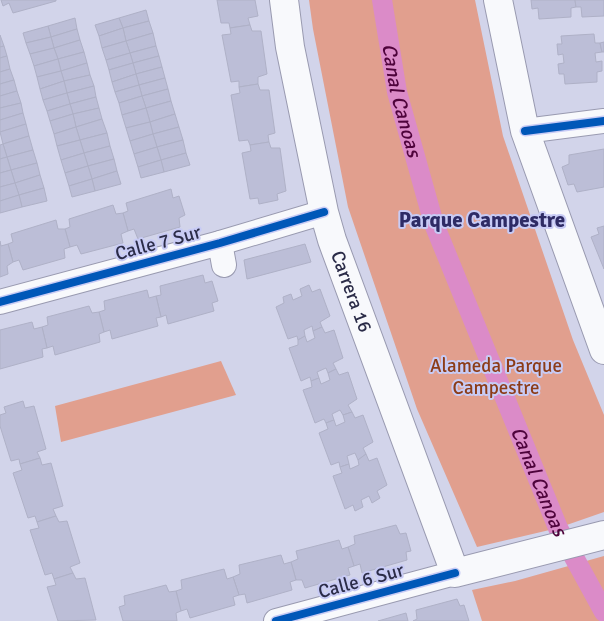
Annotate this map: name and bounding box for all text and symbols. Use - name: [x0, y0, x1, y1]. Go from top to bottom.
- water label: Canal Canoas: [377, 42, 428, 162]
- district label: Parque Campestre: [399, 207, 565, 233]
- street label: Calle 7 Sur: [112, 220, 204, 266]
- street label: Carrera 16: [325, 247, 377, 336]
- park label: Alameda Parque Campestre: [430, 354, 562, 400]
- water label: Canal Canoas: [505, 423, 574, 542]
- street label: Calle 6 Sur: [315, 558, 407, 604]

